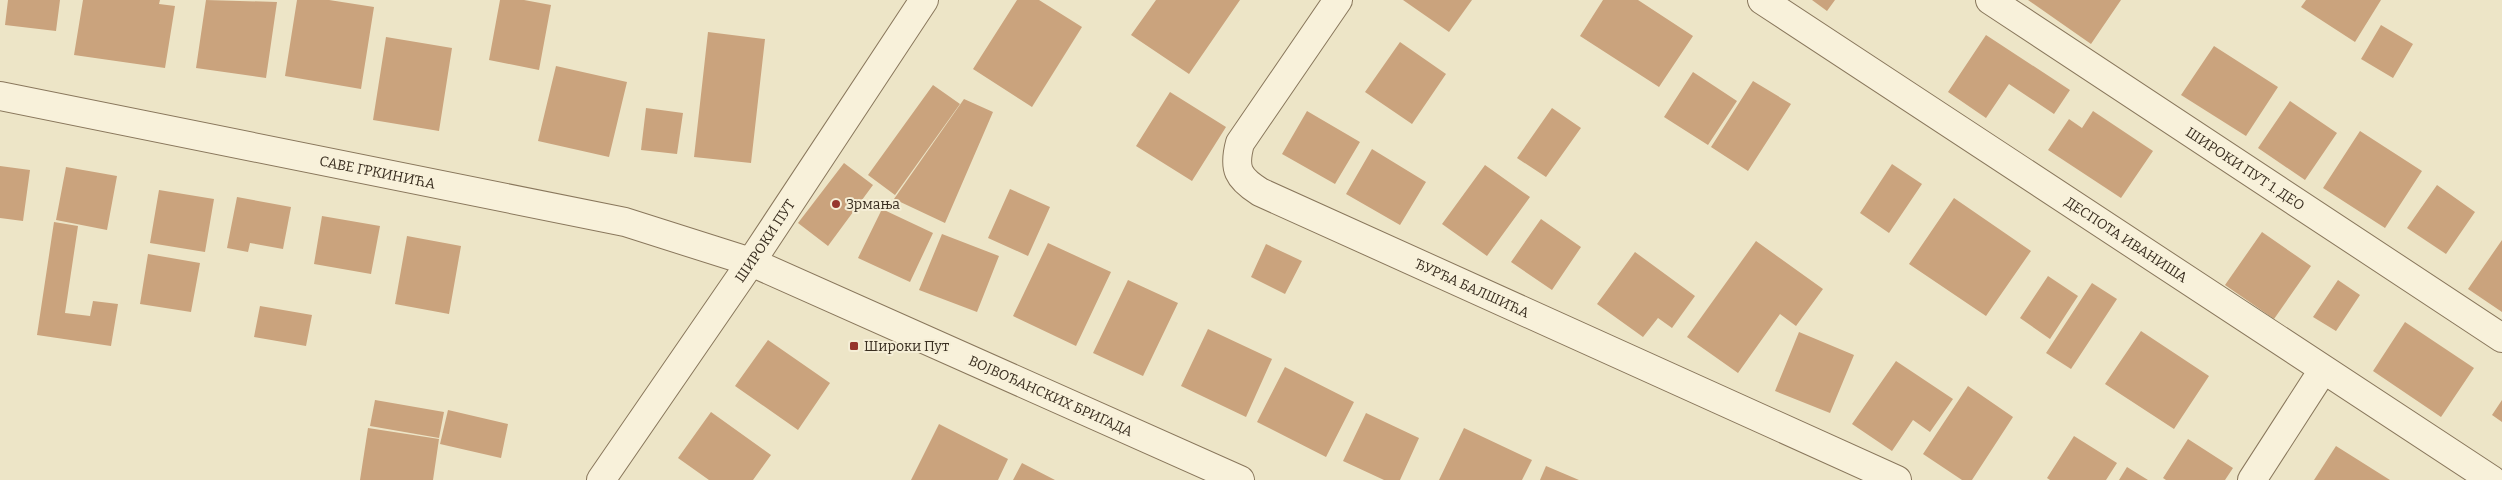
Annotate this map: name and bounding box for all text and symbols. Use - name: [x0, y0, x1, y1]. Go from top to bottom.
- street label: ШИРОКИ ПУТ 1. ДЕО: [2183, 123, 2308, 214]
- street label: САВЕ ГРКИНИЋА: [318, 152, 437, 192]
- street label: ДЕСПОТА ИВАНИША: [2062, 193, 2191, 286]
- street label: ШИРОКИ ПУТ: [731, 196, 799, 285]
- place label: Зрмања: [846, 196, 900, 213]
- marker: Зрмања: [830, 198, 842, 210]
- street label: ЂУРЂА БАЛШИЋА: [1412, 255, 1532, 321]
- place label: Широки Пут: [864, 338, 949, 355]
- marker: Широки Пут: [848, 340, 860, 352]
- street label: ВОЈВОЂАНСКИХ БРИГАДА: [966, 352, 1136, 440]

